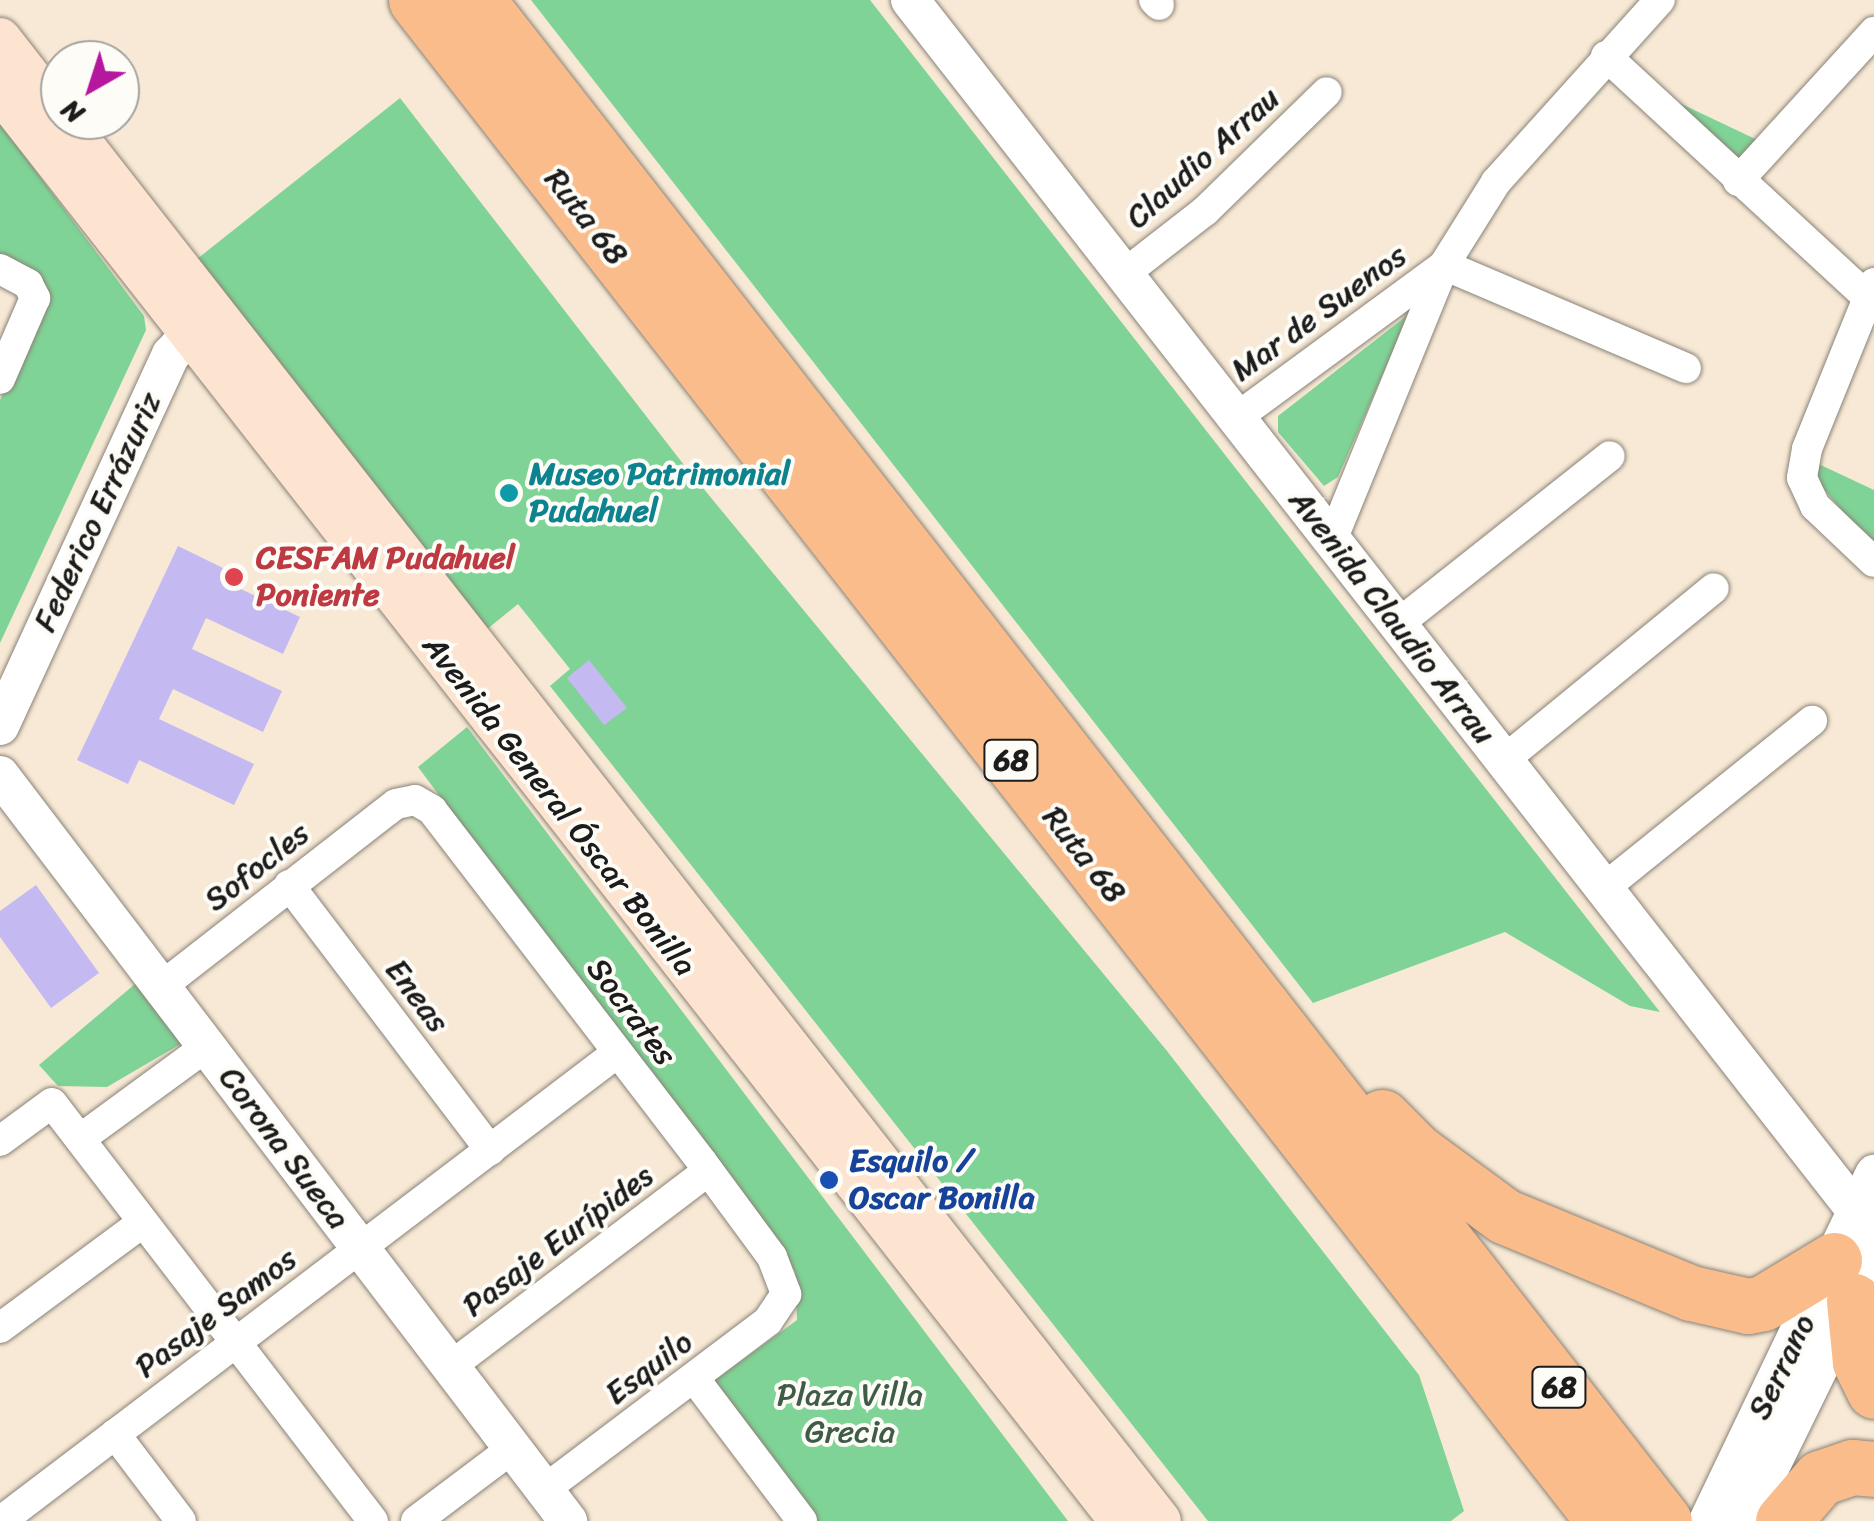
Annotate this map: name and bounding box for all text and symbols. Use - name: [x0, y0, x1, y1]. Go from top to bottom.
- north arrow: [40, 40, 140, 140]
- street label: Claudio Arrau: [1118, 79, 1288, 237]
- text: N: [49, 87, 95, 137]
- street label: Ruta 68: [536, 161, 636, 273]
- street label: Mar de Suenos: [1224, 237, 1414, 389]
- street label: Federico Errázuriz: [26, 386, 170, 638]
- place label: Museo Patrimonial Pudahuel: [529, 456, 791, 531]
- marker: Museo Patrimonial Pudahuel: [498, 482, 520, 504]
- street label: Avenida Claudio Arrau: [1281, 482, 1503, 752]
- place label: CESFAM Pudahuel Poniente: [256, 540, 515, 615]
- marker: CESFAM Pudahuel Poniente: [221, 564, 247, 590]
- street label: Avenida General Óscar Bonilla: [414, 628, 704, 984]
- road number: 68: [981, 735, 1041, 785]
- street label: Ruta 68: [1034, 799, 1134, 911]
- street label: Sofocles: [197, 814, 317, 920]
- street label: Socrates: [578, 951, 684, 1073]
- street label: Eneas: [377, 952, 457, 1040]
- street label: Corona Sueca: [211, 1059, 357, 1237]
- place label: Esquilo / Oscar Bonilla: [849, 1143, 1035, 1218]
- street label: Pasaje Eurípides: [455, 1156, 661, 1326]
- marker: Esquilo / Oscar Bonilla: [818, 1169, 840, 1191]
- street label: Pasaje Samos: [128, 1240, 304, 1386]
- street label: Serrano: [1740, 1308, 1824, 1426]
- street label: Esquilo: [598, 1323, 700, 1413]
- road number: 68: [1529, 1362, 1589, 1412]
- park label: Plaza Villa Grecia: [777, 1377, 923, 1452]

